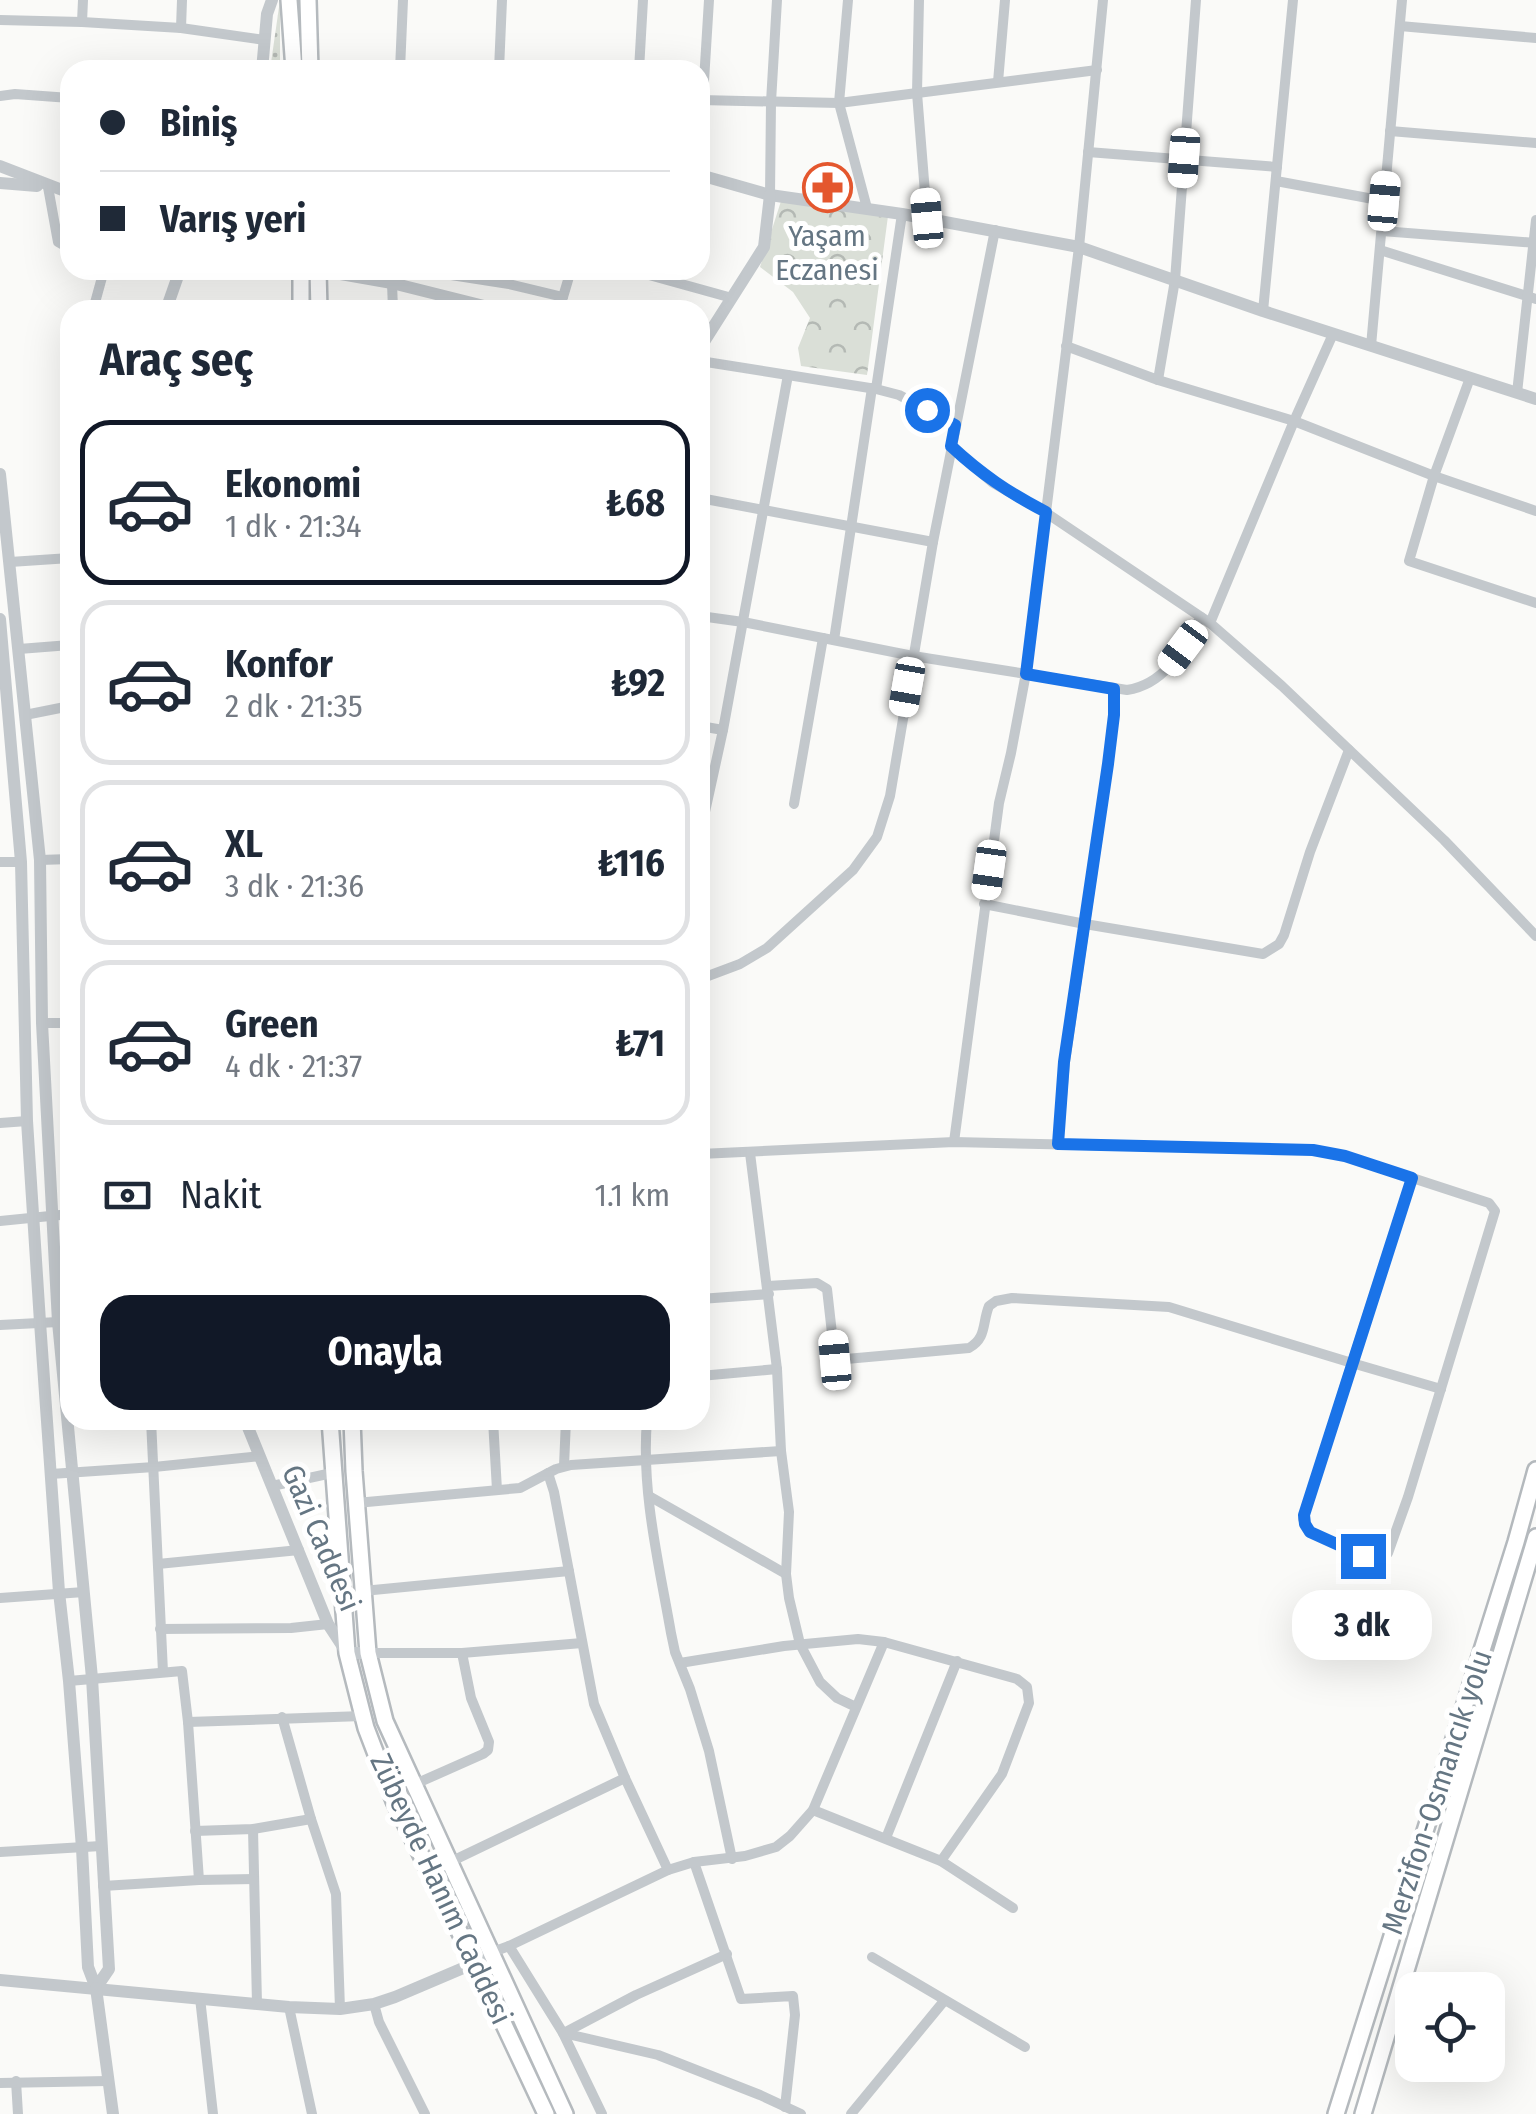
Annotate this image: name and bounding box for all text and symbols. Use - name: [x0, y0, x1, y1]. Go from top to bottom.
- text: Biniş: [160, 100, 237, 146]
- car: [1167, 127, 1201, 189]
- pharmacy icon: Yaşam Eczanesi: [801, 161, 853, 213]
- car: [1366, 170, 1402, 232]
- car: [909, 187, 945, 249]
- text: Varış yeri: [160, 196, 306, 242]
- place label: Yaşam Eczanesi: [775, 218, 879, 288]
- text: Araç seç: [100, 333, 253, 387]
- route start: [905, 388, 950, 433]
- icon: car: [105, 458, 195, 548]
- text: Ekonomi: [225, 461, 361, 507]
- text: ₺68: [605, 480, 665, 526]
- text: 1 dk · 21:34: [225, 507, 362, 545]
- car: [1153, 615, 1213, 681]
- icon: car: [105, 638, 195, 728]
- text: Konfor: [225, 641, 333, 687]
- car: [887, 655, 927, 719]
- text: ₺92: [610, 660, 665, 706]
- text: 2 dk · 21:35: [225, 687, 363, 725]
- icon: car: [105, 818, 195, 908]
- text: XL: [225, 821, 263, 867]
- car: [970, 838, 1008, 902]
- text: ₺116: [597, 840, 665, 886]
- text: 3 dk · 21:36: [225, 867, 364, 905]
- icon: car: [105, 998, 195, 1088]
- text: Green: [225, 1001, 319, 1047]
- text: ₺71: [615, 1020, 665, 1066]
- text: 4 dk · 21:37: [225, 1047, 362, 1085]
- icon: cash: [100, 1168, 155, 1223]
- text: Nakit: [180, 1172, 261, 1218]
- text: 1.1 km: [594, 1176, 670, 1214]
- button: Onayla: [100, 1295, 670, 1410]
- car: [817, 1329, 853, 1391]
- street label: Gazi Caddesi: [274, 1459, 368, 1617]
- route end: [1341, 1534, 1386, 1579]
- callout: 3 dk: [1293, 1591, 1433, 1661]
- text: 3 dk: [1334, 1606, 1390, 1644]
- street label: Merzifon-Osmancık yolu: [1374, 1645, 1500, 1939]
- street label: Zübeyde Hanım Caddesi: [362, 1748, 520, 2030]
- map controls: [1395, 1972, 1505, 2082]
- button: locate: [1395, 1972, 1505, 2082]

